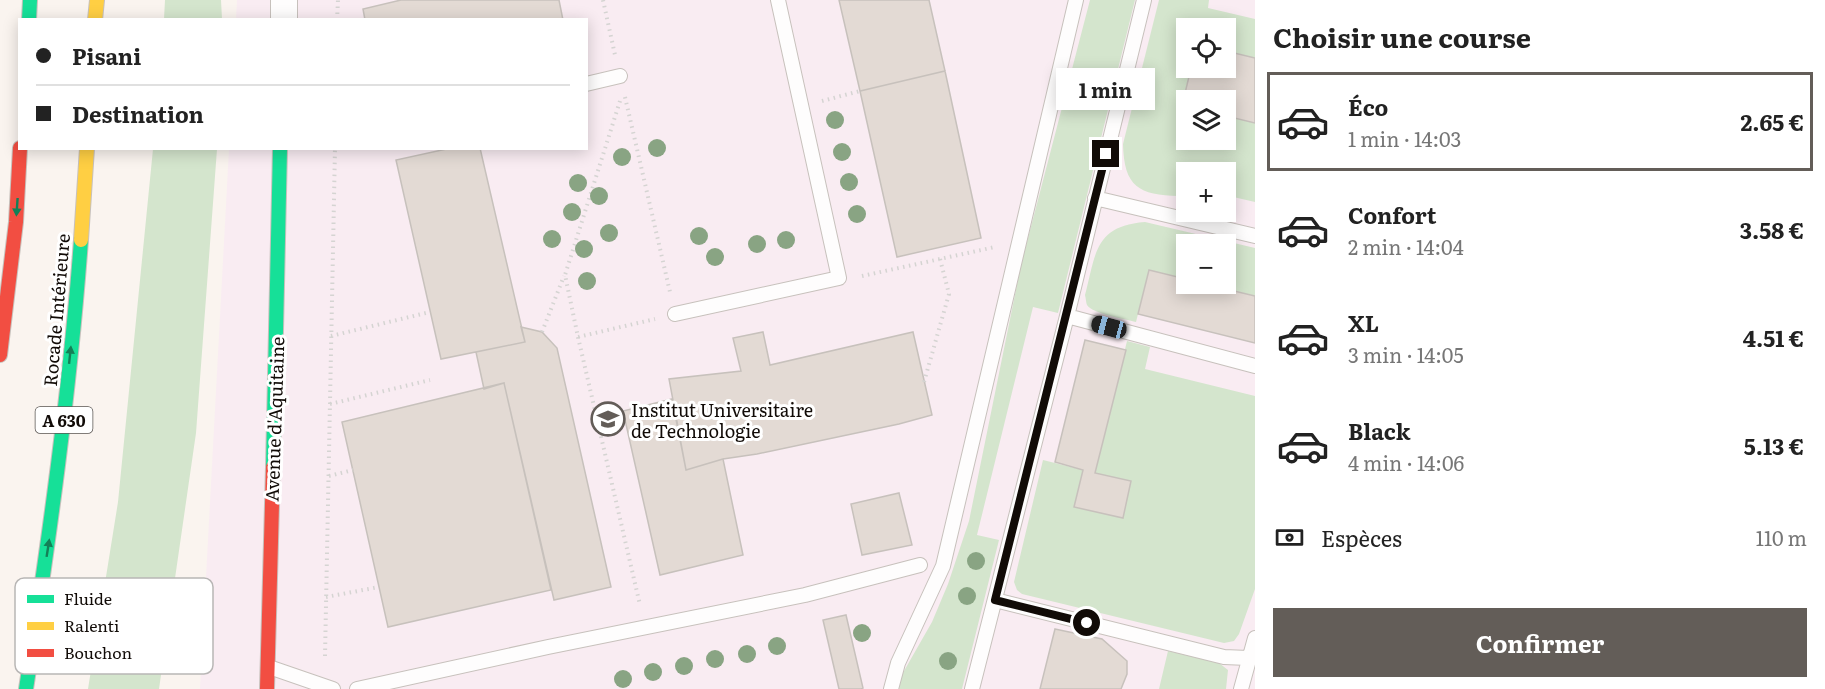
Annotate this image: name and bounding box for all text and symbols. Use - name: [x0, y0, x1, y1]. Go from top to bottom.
- text: Choisir une course: [1273, 16, 1531, 56]
- map controls: [1176, 18, 1236, 294]
- button: locate: [1176, 18, 1236, 78]
- text: Pisani: [72, 39, 141, 72]
- callout: 1 min: [1056, 67, 1156, 109]
- text: 1 min: [1079, 74, 1132, 104]
- button: layers: [1176, 90, 1236, 150]
- text: Éco: [1348, 90, 1388, 123]
- icon: car: [1276, 95, 1330, 149]
- text: Destination: [72, 97, 204, 130]
- text: 2.65 €: [1741, 105, 1804, 138]
- text: 1 min · 14:03: [1348, 123, 1461, 153]
- route end: [1092, 140, 1119, 167]
- button: +: [1176, 162, 1236, 222]
- one-way arrow: [12, 197, 21, 216]
- text: Confort: [1348, 198, 1436, 231]
- icon: car: [1276, 203, 1330, 257]
- text: 3.58 €: [1740, 213, 1804, 246]
- text: 2 min · 14:04: [1348, 231, 1464, 261]
- street label: Rocade Intérieure: [36, 232, 76, 388]
- button: −: [1176, 234, 1236, 294]
- text: XL: [1348, 306, 1379, 339]
- icon: car: [1276, 311, 1330, 365]
- car: [1089, 314, 1129, 340]
- text: 4.51 €: [1743, 321, 1804, 354]
- street label: Avenue d'Aquitaine: [258, 336, 290, 502]
- text: 3 min · 14:05: [1348, 339, 1464, 369]
- one-way arrow: [65, 345, 75, 364]
- place label: Institut Universitaire de Technologie: [631, 396, 813, 444]
- school or university icon: Institut Universitaire de Technologie: [590, 401, 626, 437]
- road number: A 630: [36, 407, 92, 433]
- text: Black: [1348, 414, 1410, 447]
- icon: car: [1276, 419, 1330, 473]
- text: 5.13 €: [1744, 429, 1804, 462]
- text: 4 min · 14:06: [1348, 447, 1464, 477]
- icon: cash: [1273, 521, 1306, 554]
- text: Espèces: [1321, 521, 1402, 554]
- text: 110 m: [1756, 522, 1807, 552]
- one-way arrow: [43, 539, 52, 558]
- legend: [15, 578, 213, 674]
- text: Fluide: [64, 586, 112, 610]
- button: Confirmer: [1273, 608, 1807, 677]
- route start: [1073, 609, 1100, 636]
- text: Ralenti: [64, 613, 119, 637]
- text: Bouchon: [64, 640, 133, 664]

